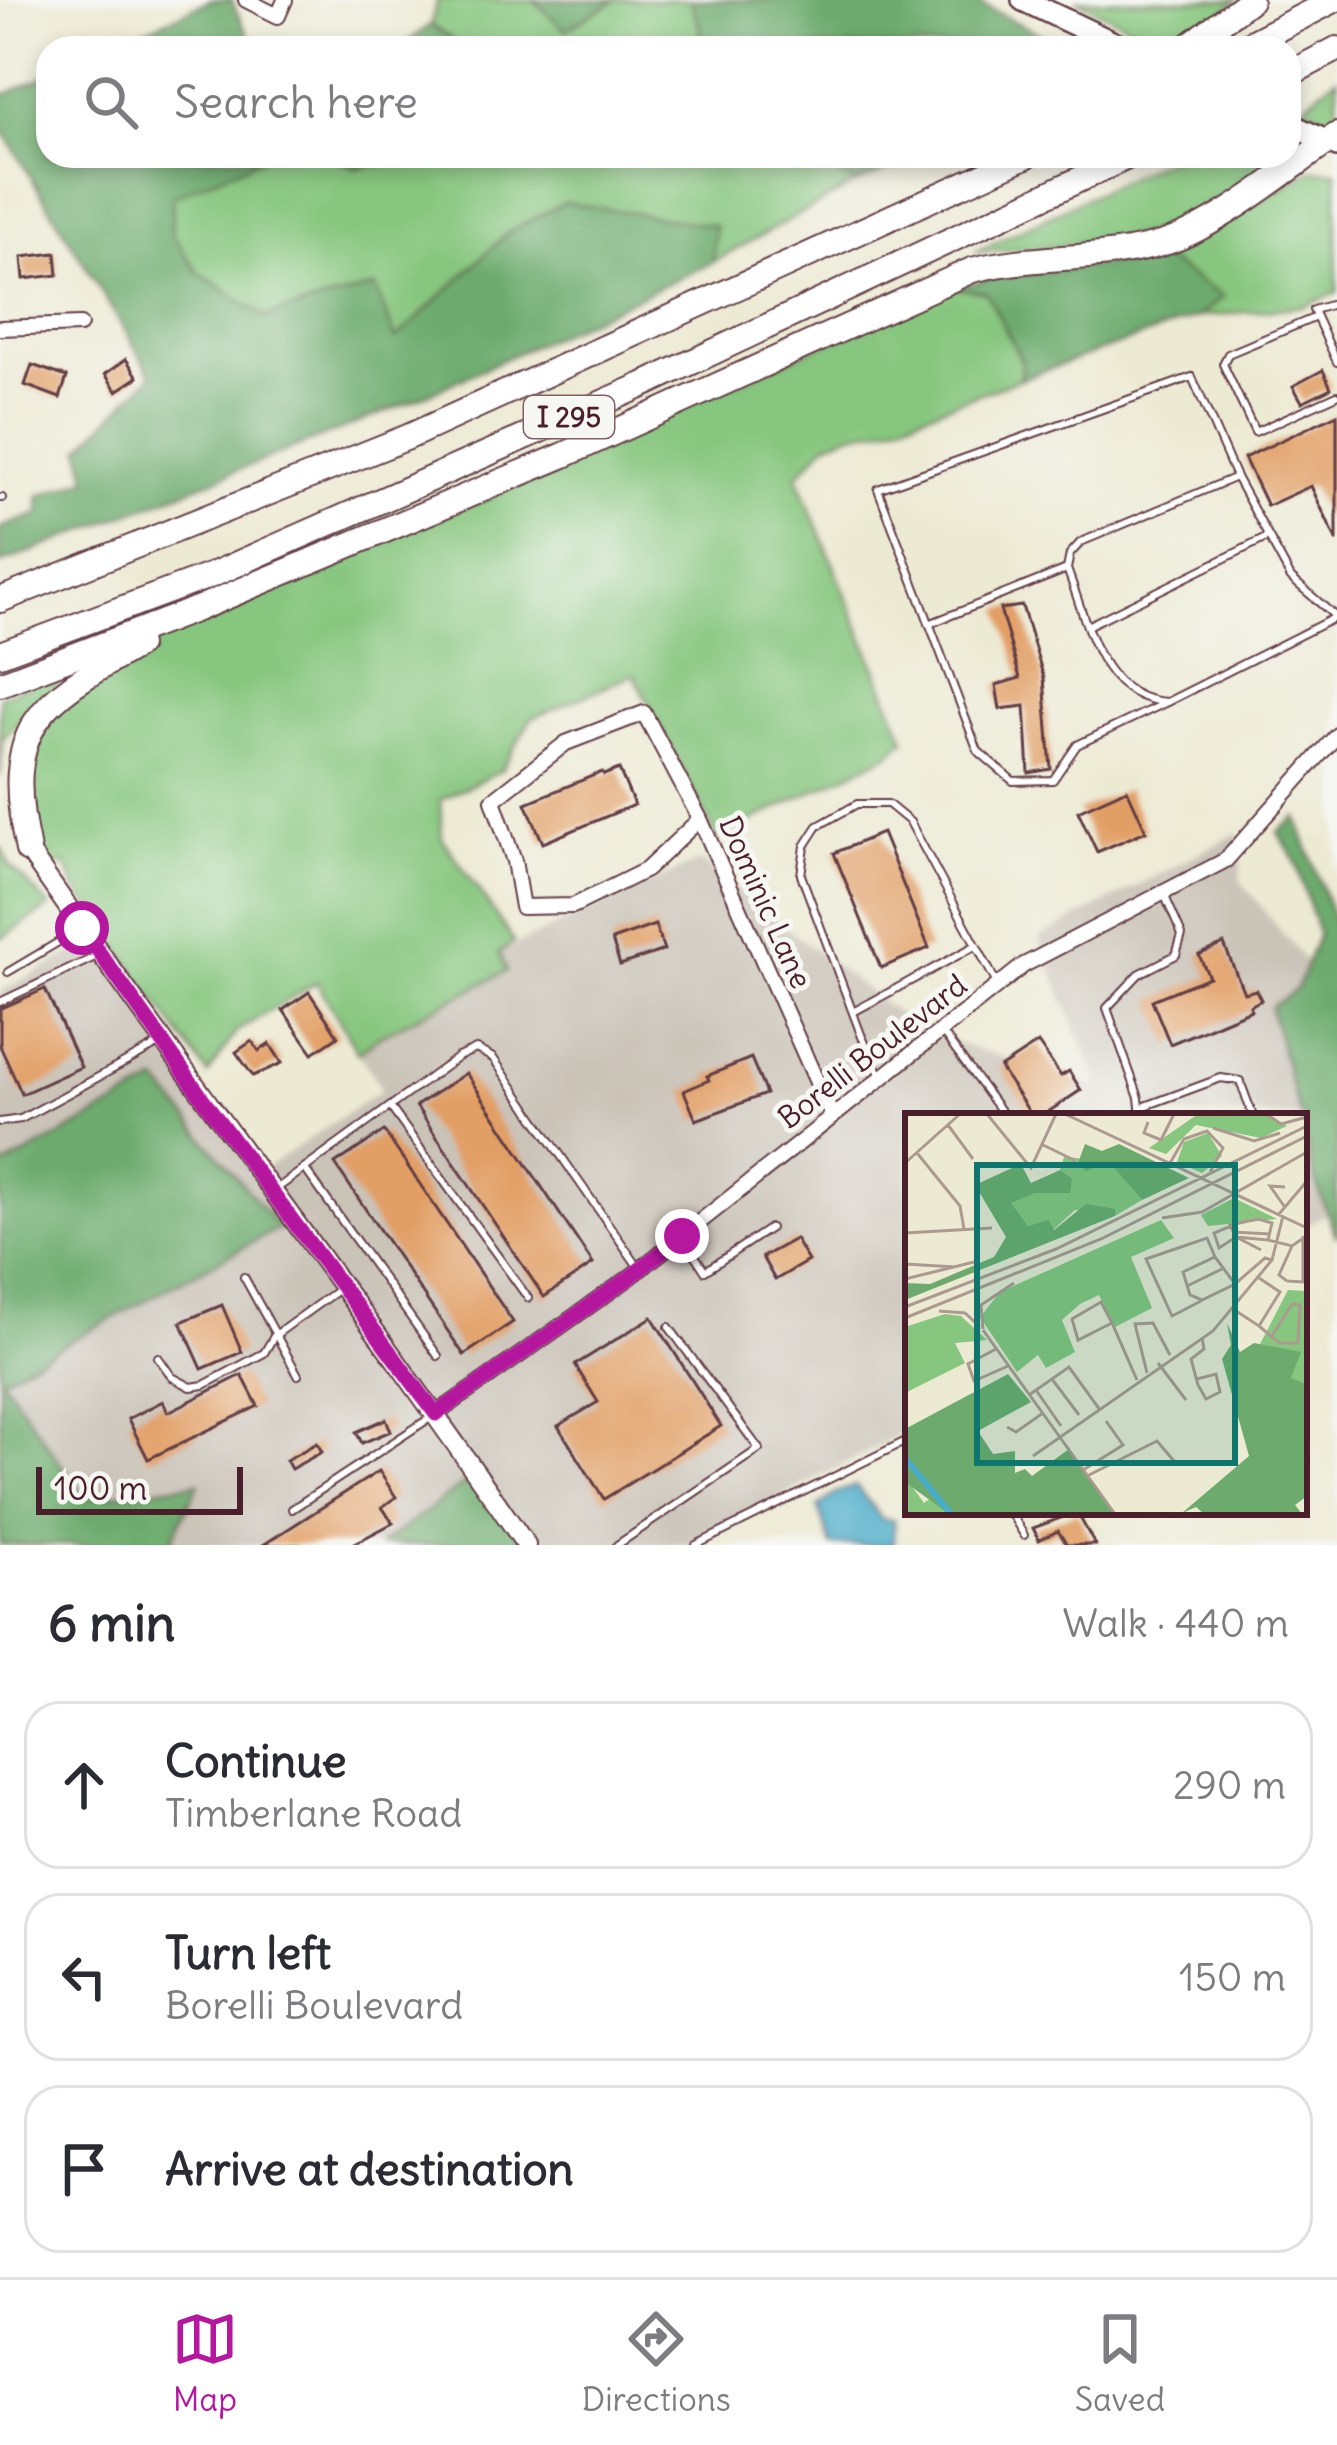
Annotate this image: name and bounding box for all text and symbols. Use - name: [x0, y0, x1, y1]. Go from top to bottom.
- search box: [36, 36, 1301, 168]
- icon: search: [78, 69, 144, 135]
- text: Search here: [174, 74, 418, 130]
- road number: I 295: [524, 396, 614, 438]
- street label: Dominic Lane: [711, 810, 821, 994]
- route start: [55, 901, 109, 955]
- street label: Borelli Boulevard: [770, 965, 974, 1137]
- inset map: [905, 1113, 1307, 1515]
- route end: [655, 1209, 709, 1263]
- scale bar: [36, 1461, 243, 1514]
- text: 100 m: [54, 1467, 147, 1509]
- text: 6 min: [48, 1591, 175, 1655]
- text: Walk · 440 m: [1062, 1599, 1289, 1648]
- text: Continue: [165, 1733, 347, 1789]
- icon: ahead: [51, 1752, 117, 1818]
- text: 290 m: [1173, 1761, 1286, 1810]
- text: Timberlane Road: [165, 1789, 462, 1838]
- text: Turn left: [165, 1925, 331, 1981]
- icon: left: [51, 1944, 117, 2010]
- text: 150 m: [1179, 1953, 1286, 2002]
- text: Borelli Boulevard: [165, 1981, 463, 2030]
- icon: arrive: [51, 2136, 117, 2202]
- text: Arrive at destination: [165, 2141, 574, 2197]
- tab: Map: [172, 2306, 238, 2420]
- tab: Directions: [582, 2306, 731, 2420]
- tab: Saved: [1075, 2306, 1165, 2420]

